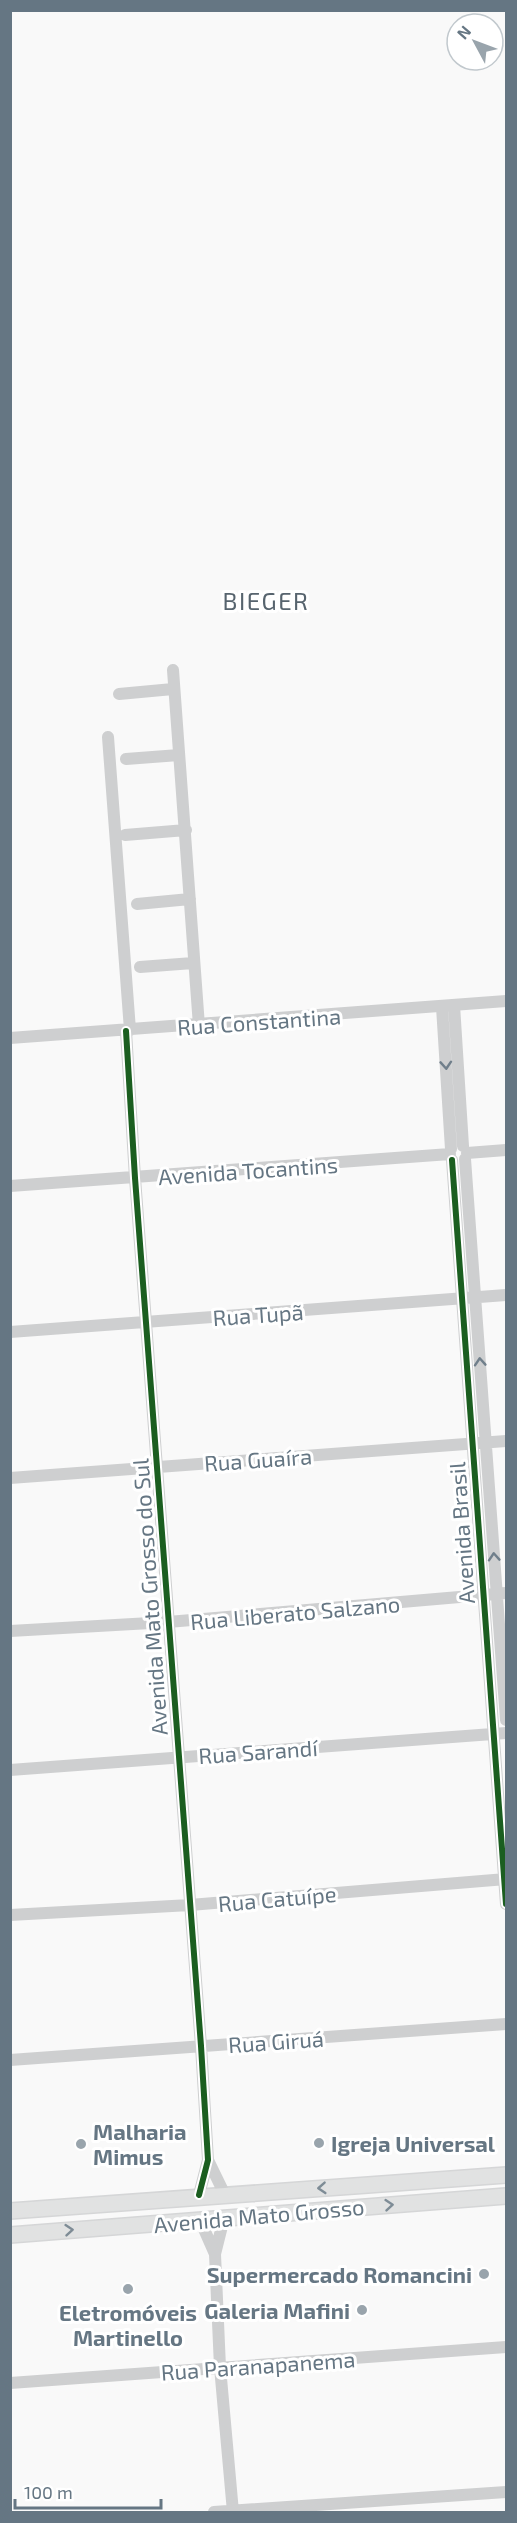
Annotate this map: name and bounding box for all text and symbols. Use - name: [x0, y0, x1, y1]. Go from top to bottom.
- north arrow: [445, 12, 505, 72]
- text: N: [452, 21, 474, 42]
- district label: BIEGER: [223, 586, 309, 615]
- street label: Rua Constantina: [176, 1002, 342, 1040]
- one-way arrow: [439, 1060, 452, 1069]
- street label: Avenida Tocantins: [157, 1151, 339, 1189]
- street label: Rua Tupã: [212, 1298, 304, 1330]
- one-way arrow: [474, 1358, 487, 1367]
- street label: Rua Guaíra: [203, 1442, 313, 1476]
- street label: Avenida Mato Grosso do Sul: [126, 1457, 172, 1736]
- street label: Avenida Brasil: [443, 1461, 479, 1605]
- one-way arrow: [488, 1552, 501, 1561]
- street label: Rua Liberato Salzano: [189, 1590, 401, 1634]
- street label: Rua Sarandí: [198, 1734, 320, 1768]
- street label: Rua Catuípe: [217, 1880, 337, 1916]
- street label: Rua Giruá: [227, 2025, 325, 2057]
- place label: Malharia Mimus: [93, 2118, 187, 2169]
- place label: Igreja Universal: [331, 2130, 496, 2156]
- marker: Igreja Universal: [312, 2136, 326, 2150]
- marker: Malharia Mimus: [74, 2137, 88, 2151]
- one-way arrow: [318, 2181, 327, 2194]
- street label: Avenida Mato Grosso: [153, 2193, 365, 2237]
- one-way arrow: [384, 2199, 393, 2212]
- one-way arrow: [64, 2224, 73, 2237]
- place label: Supermercado Romancini: [207, 2261, 472, 2287]
- marker: Supermercado Romancini: [477, 2267, 491, 2281]
- marker: Eletromóveis Martinello: [121, 2282, 135, 2296]
- place label: Galeria Mafini: [204, 2297, 350, 2323]
- place label: Eletromóveis Martinello: [59, 2299, 197, 2350]
- marker: Galeria Mafini: [355, 2303, 369, 2317]
- street label: Rua Paranapanema: [160, 2345, 356, 2385]
- scale bar: [15, 2472, 160, 2510]
- text: 100 m: [24, 2481, 73, 2503]

